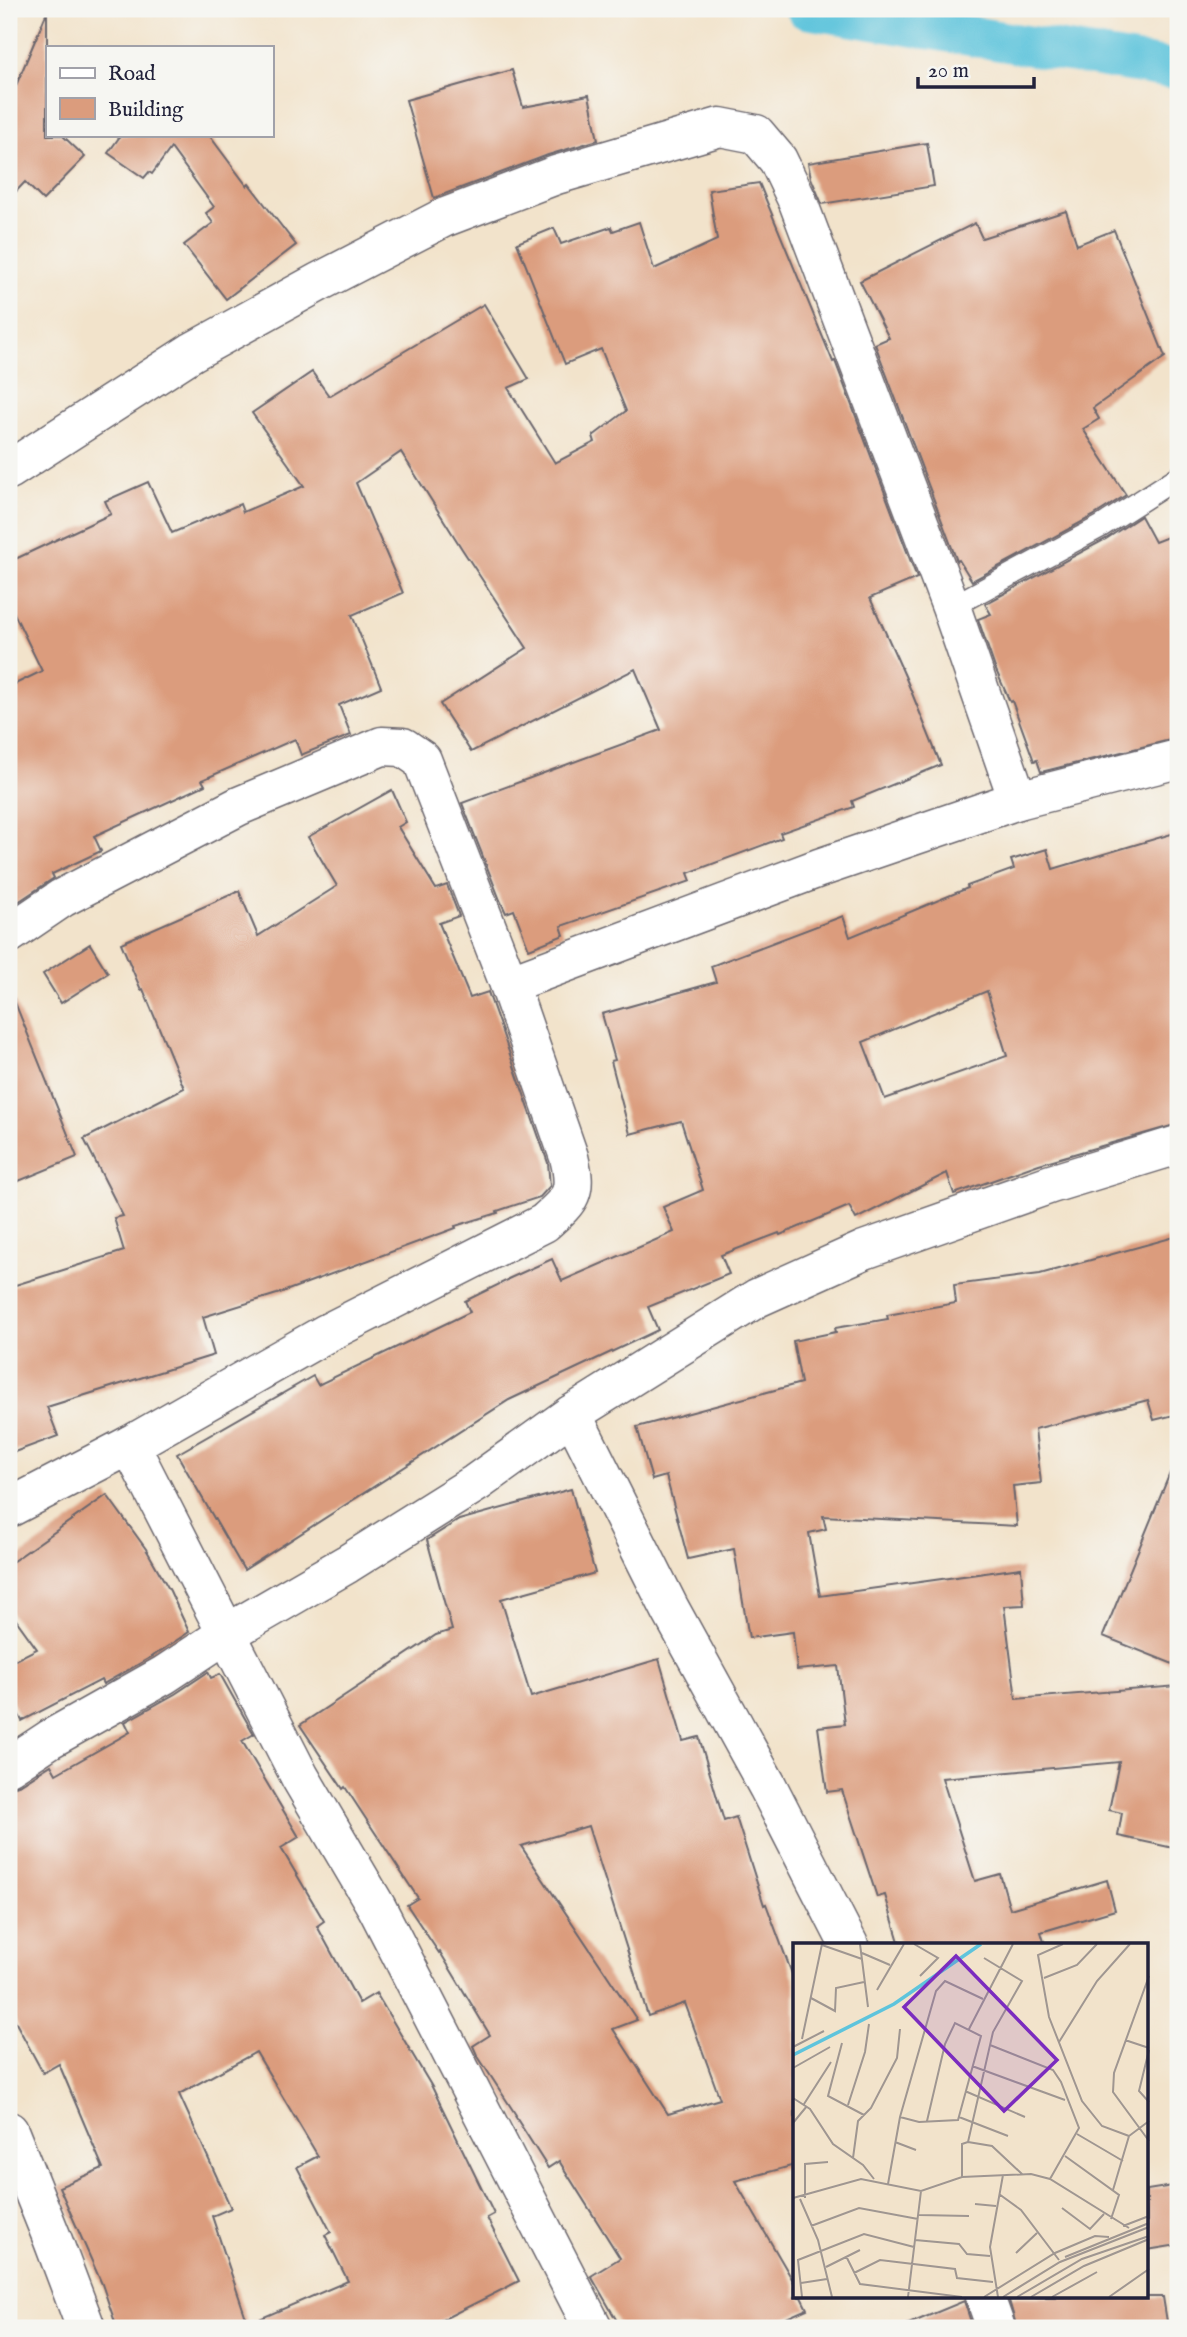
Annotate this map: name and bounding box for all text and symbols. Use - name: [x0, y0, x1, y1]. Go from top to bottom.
- legend: [46, 46, 273, 136]
- scale bar: [918, 46, 1033, 90]
- text: 20 m: [928, 58, 969, 85]
- text: Road: [108, 61, 156, 88]
- text: Building: [108, 97, 184, 124]
- inset map: [793, 1943, 1148, 2298]

